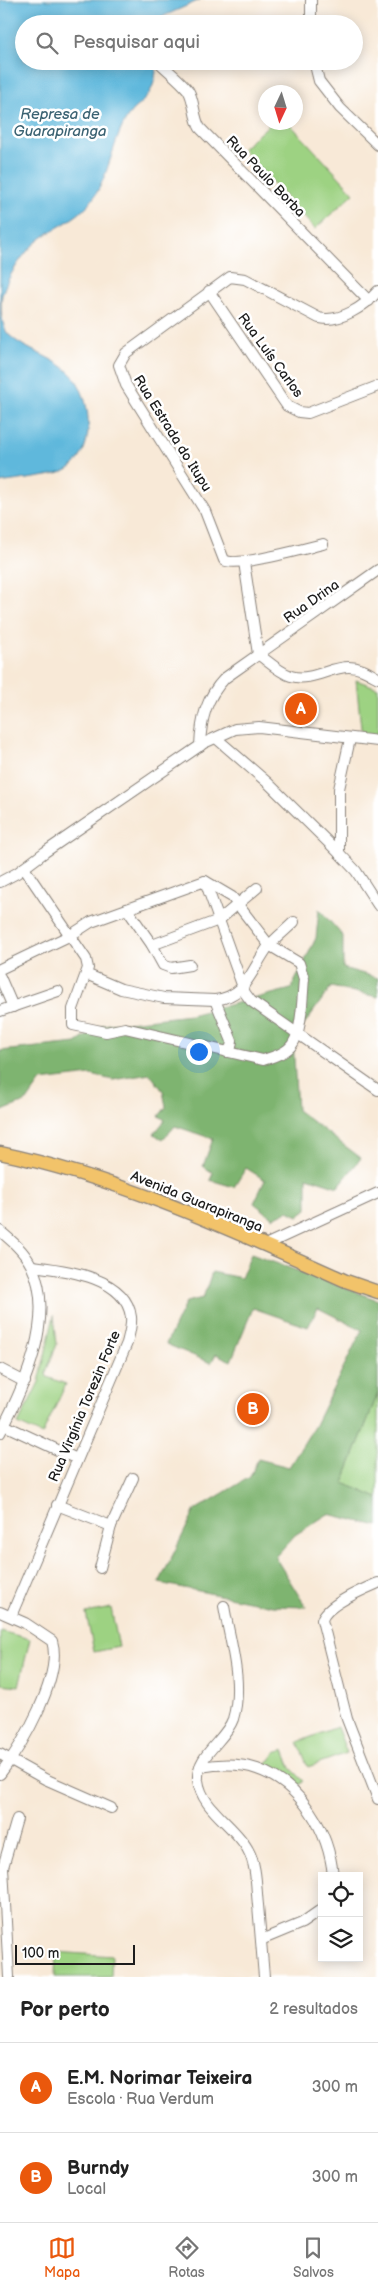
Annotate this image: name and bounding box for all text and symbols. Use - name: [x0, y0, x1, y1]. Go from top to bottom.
- search box: [15, 15, 363, 70]
- icon: search: [33, 29, 61, 57]
- text: Pesquisar aqui: [73, 31, 200, 54]
- north arrow: [258, 85, 303, 130]
- water label: Represa de Guarapiranga: [14, 105, 106, 141]
- street label: Rua Paulo Borba: [223, 132, 309, 221]
- street label: Rua Luís Carlos: [234, 310, 307, 401]
- street label: Rua Estrada do Itupu: [130, 372, 215, 495]
- street label: Rua Drina: [280, 576, 342, 627]
- pin: A: [285, 690, 317, 728]
- your location: [186, 1039, 212, 1065]
- street label: Avenida Guarapiranga: [128, 1167, 265, 1236]
- street label: Rua Virgínia Torezin Forte: [45, 1328, 124, 1484]
- pin: B: [237, 1390, 269, 1428]
- map controls: [318, 1872, 363, 1962]
- button: locate: [318, 1872, 363, 1917]
- button: layers: [318, 1917, 363, 1962]
- scale bar: [15, 1942, 135, 1965]
- text: 100 m: [22, 1945, 59, 1962]
- text: Por perto: [20, 1997, 110, 2022]
- text: 2 resultados: [269, 2000, 358, 2019]
- text: E.M. Norimar Teixeira: [67, 2067, 252, 2090]
- text: A: [31, 2078, 41, 2097]
- text: 300 m: [312, 2078, 358, 2097]
- text: Escola · Rua Verdum: [67, 2090, 214, 2109]
- text: Burndy: [67, 2157, 129, 2180]
- text: B: [30, 2168, 42, 2187]
- text: 300 m: [312, 2168, 358, 2187]
- text: Local: [67, 2180, 106, 2199]
- tab: Mapa: [44, 2234, 80, 2281]
- tab: Rotas: [168, 2234, 205, 2281]
- tab: Salvos: [293, 2234, 334, 2281]

